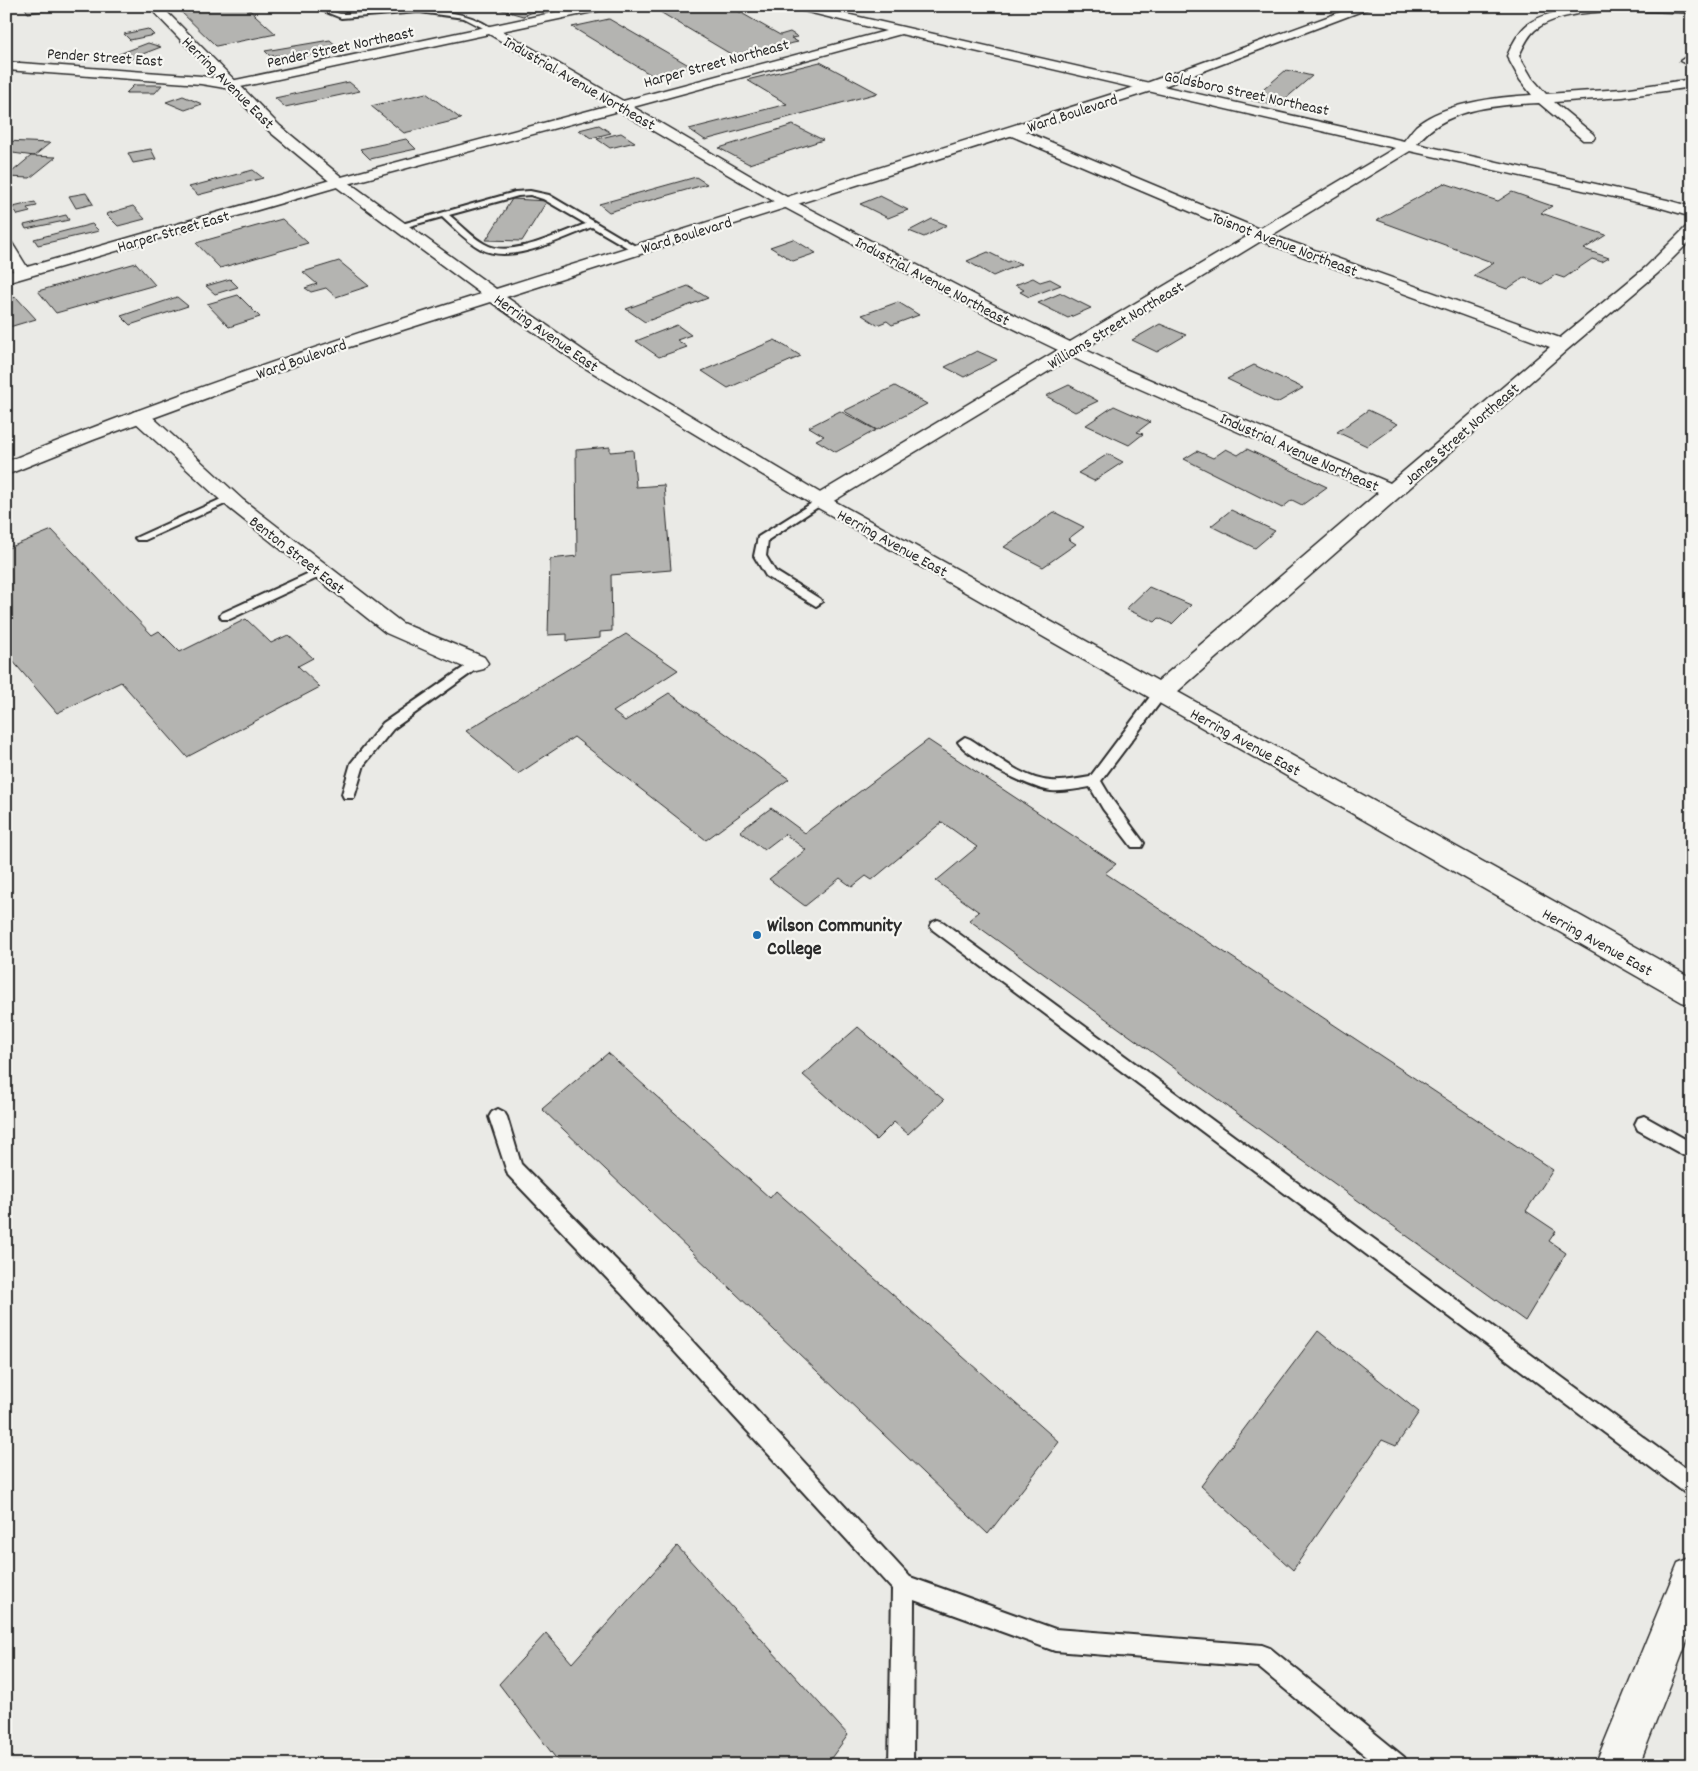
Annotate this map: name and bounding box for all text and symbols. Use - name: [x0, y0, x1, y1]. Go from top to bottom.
- street label: Pender Street Northeast: [265, 22, 416, 75]
- street label: Industrial Avenue Northeast: [498, 31, 659, 137]
- street label: Herring Avenue East: [176, 32, 279, 135]
- street label: Harper Street Northeast: [641, 34, 792, 95]
- street label: Pender Street East: [46, 43, 163, 74]
- street label: Goldsboro Street Northeast: [1162, 66, 1331, 123]
- street label: Ward Boulevard: [1025, 89, 1121, 140]
- street label: Harper Street East: [115, 205, 233, 259]
- street label: Toisnot Avenue Northeast: [1208, 207, 1360, 284]
- street label: Ward Boulevard: [638, 212, 735, 261]
- street label: Industrial Avenue Northeast: [850, 232, 1013, 333]
- street label: Williams Street Northeast: [1044, 276, 1189, 376]
- street label: Herring Avenue East: [489, 289, 603, 379]
- street label: Ward Boulevard: [254, 334, 350, 387]
- street label: James Street Northeast: [1400, 378, 1525, 491]
- street label: Industrial Avenue Northeast: [1216, 408, 1382, 499]
- street label: Herring Avenue East: [832, 504, 951, 584]
- street label: Benton Street East: [244, 511, 349, 601]
- street label: Herring Avenue East: [1185, 703, 1304, 783]
- street label: Herring Avenue East: [1537, 903, 1656, 983]
- place label: Wilson Community College: [767, 913, 902, 964]
- marker: Wilson Community College: [751, 929, 763, 941]

